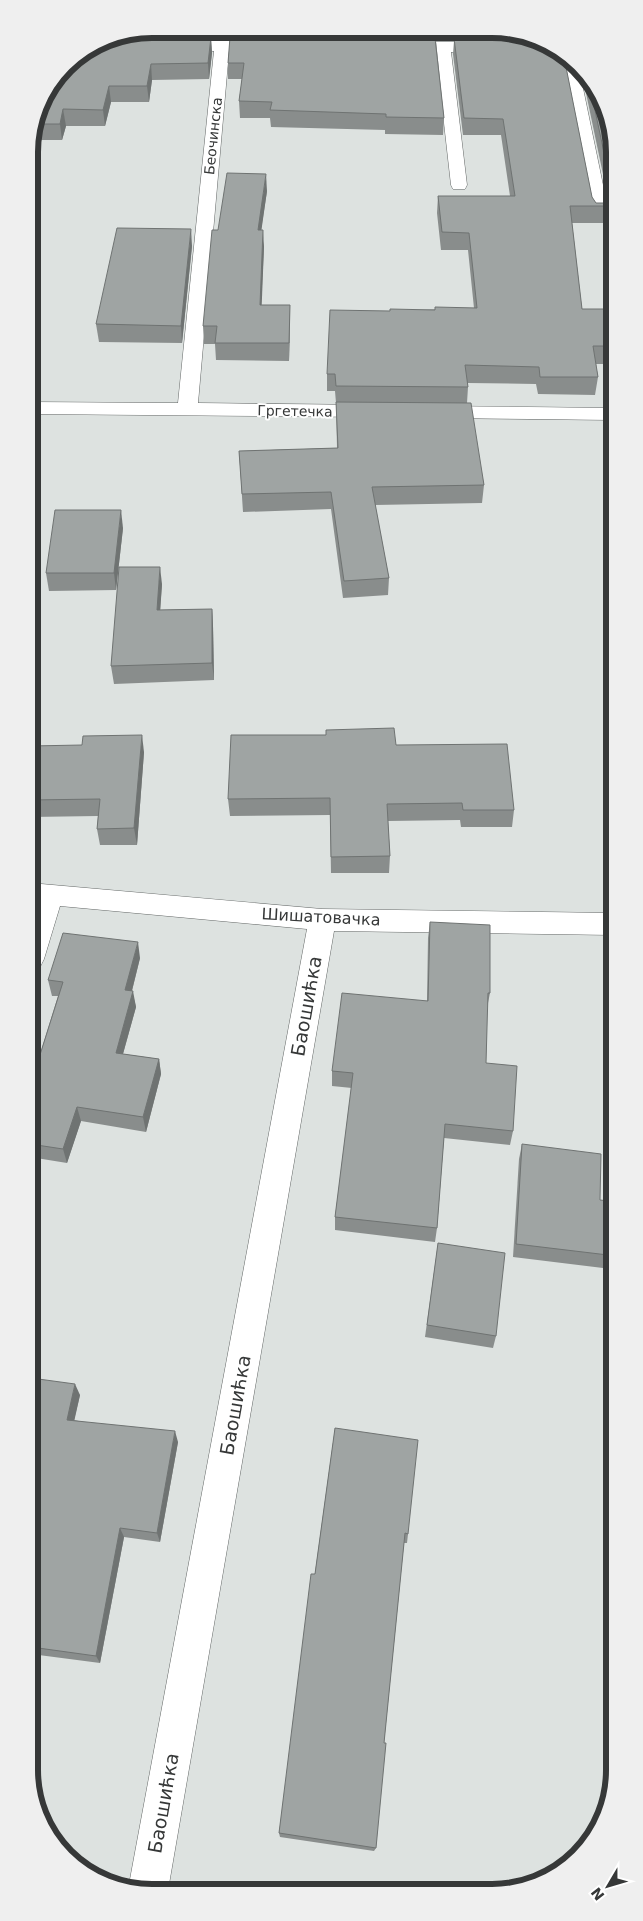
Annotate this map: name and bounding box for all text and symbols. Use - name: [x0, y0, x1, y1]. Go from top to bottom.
- street label: Беочинска: [201, 96, 225, 176]
- street label: Гргетечка: [257, 402, 333, 420]
- street label: Шишатовачка: [261, 904, 381, 930]
- street label: Баошићка: [286, 954, 326, 1058]
- street label: Баошићка: [215, 1353, 255, 1457]
- street label: Баошићка: [143, 1751, 183, 1855]
- north arrow: [583, 1861, 633, 1911]
- text: N: [588, 1884, 608, 1904]

